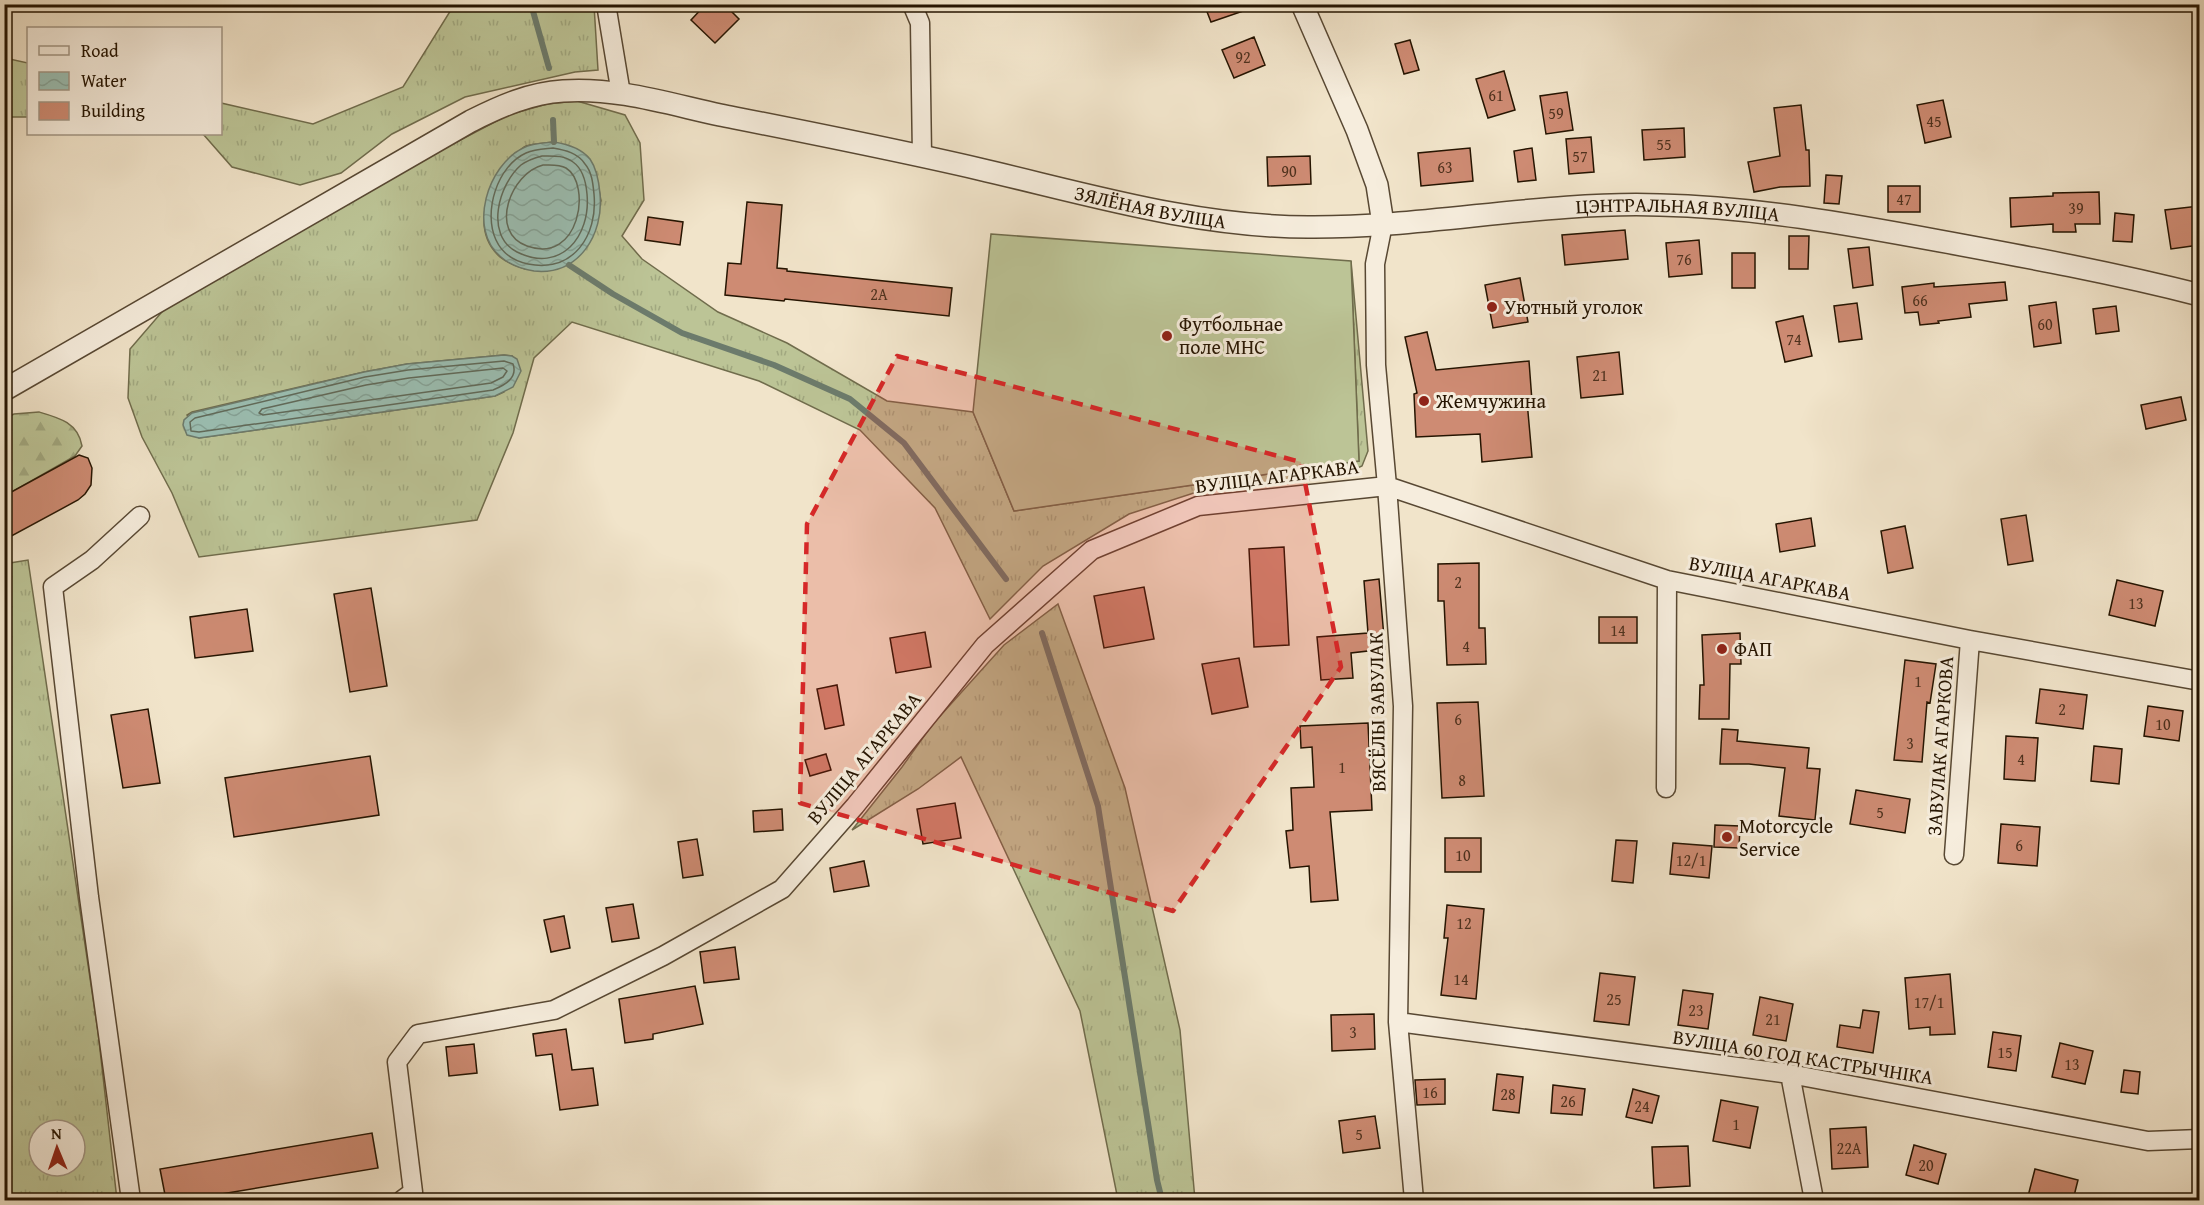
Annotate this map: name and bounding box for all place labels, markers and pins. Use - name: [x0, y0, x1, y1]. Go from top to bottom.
- place label: Уютный уголок: [1504, 292, 1643, 321]
- marker: Уютный уголок: [1485, 300, 1499, 314]
- place label: Футбольнае поле МНС: [1179, 309, 1283, 361]
- marker: Футбольнае поле МНС: [1160, 329, 1174, 343]
- place label: Жемчужина: [1435, 386, 1546, 415]
- marker: Жемчужина: [1417, 394, 1431, 408]
- place label: ФАП: [1734, 634, 1772, 663]
- marker: ФАП: [1715, 642, 1729, 656]
- place label: Motorcycle Service: [1739, 811, 1833, 863]
- marker: Motorcycle Service: [1720, 830, 1734, 844]

